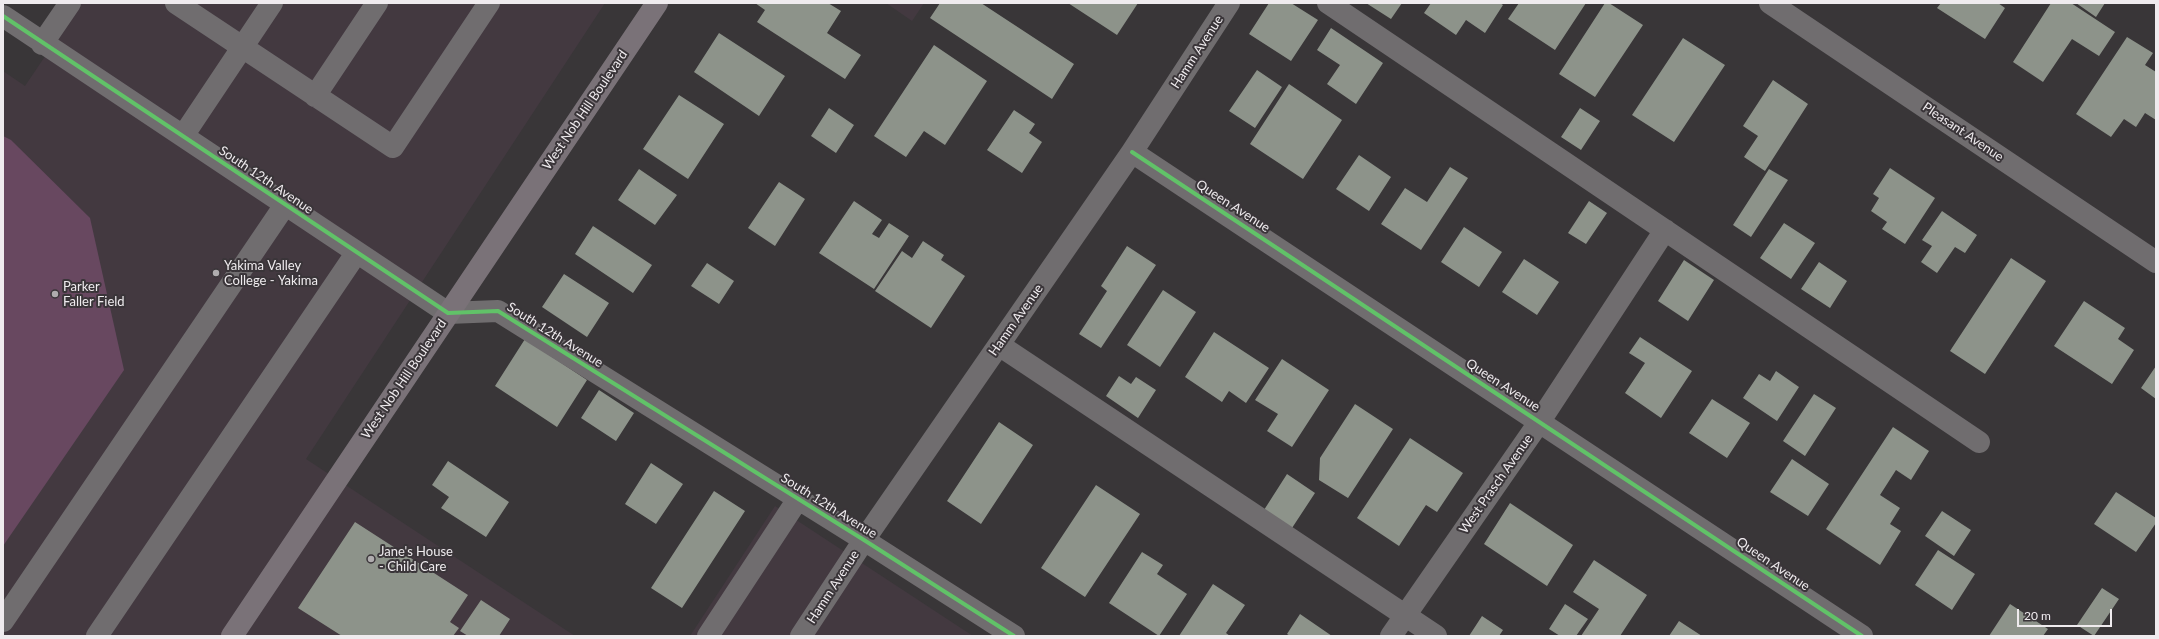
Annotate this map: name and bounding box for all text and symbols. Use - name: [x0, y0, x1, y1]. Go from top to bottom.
- street label: Hamm Avenue: [1168, 13, 1226, 91]
- street label: West Nob Hill Boulevard: [539, 47, 631, 173]
- street label: Pleasant Avenue: [1919, 99, 2007, 165]
- street label: South 12th Avenue: [216, 143, 316, 217]
- street label: Queen Avenue: [1193, 176, 1273, 236]
- place label: Yakima Valley College - Yakima: [224, 258, 318, 289]
- marker: Yakima Valley College - Yakima: [211, 268, 221, 278]
- place label: Parker Faller Field: [63, 279, 125, 310]
- street label: Hamm Avenue: [986, 281, 1046, 359]
- marker: Parker Faller Field: [50, 289, 60, 299]
- street label: South 12th Avenue: [504, 299, 606, 371]
- street label: West Nob Hill Boulevard: [358, 316, 450, 442]
- street label: Queen Avenue: [1463, 355, 1543, 415]
- street label: West Prasch Avenue: [1456, 431, 1536, 537]
- street label: South 12th Avenue: [778, 470, 880, 542]
- street label: Queen Avenue: [1733, 534, 1813, 594]
- place label: Jane's House - Child Care: [379, 544, 453, 575]
- street label: Hamm Avenue: [804, 548, 862, 626]
- marker: Jane's House - Child Care: [366, 554, 376, 564]
- scale bar: [2019, 601, 2114, 627]
- text: 20 m: [2024, 608, 2051, 623]

